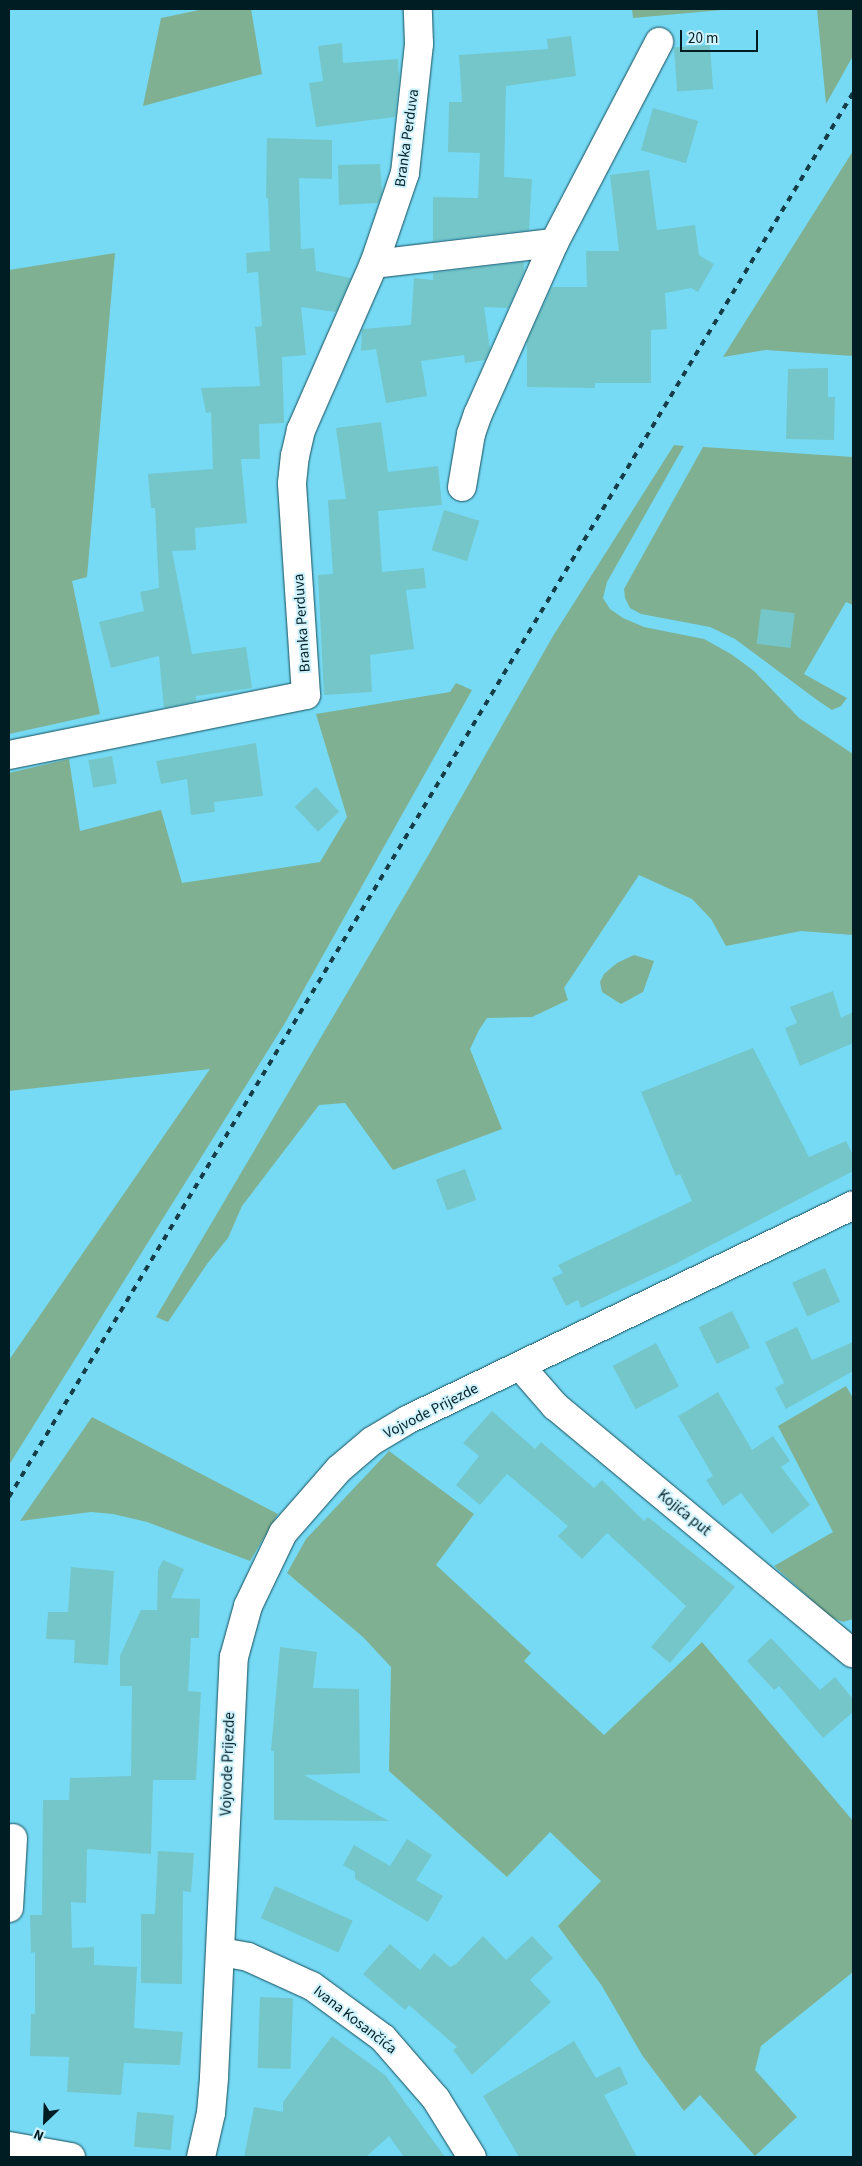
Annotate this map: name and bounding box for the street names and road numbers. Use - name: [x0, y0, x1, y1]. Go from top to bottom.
- street label: Branka Perduva: [391, 88, 423, 188]
- street label: Branka Perduva: [290, 573, 314, 673]
- street label: Vojvode Prijezde: [381, 1379, 481, 1443]
- street label: Kojića put: [654, 1486, 714, 1540]
- street label: Vojvode Prijezde: [217, 1712, 239, 1816]
- street label: Ivana Kosančića: [310, 1982, 400, 2058]

